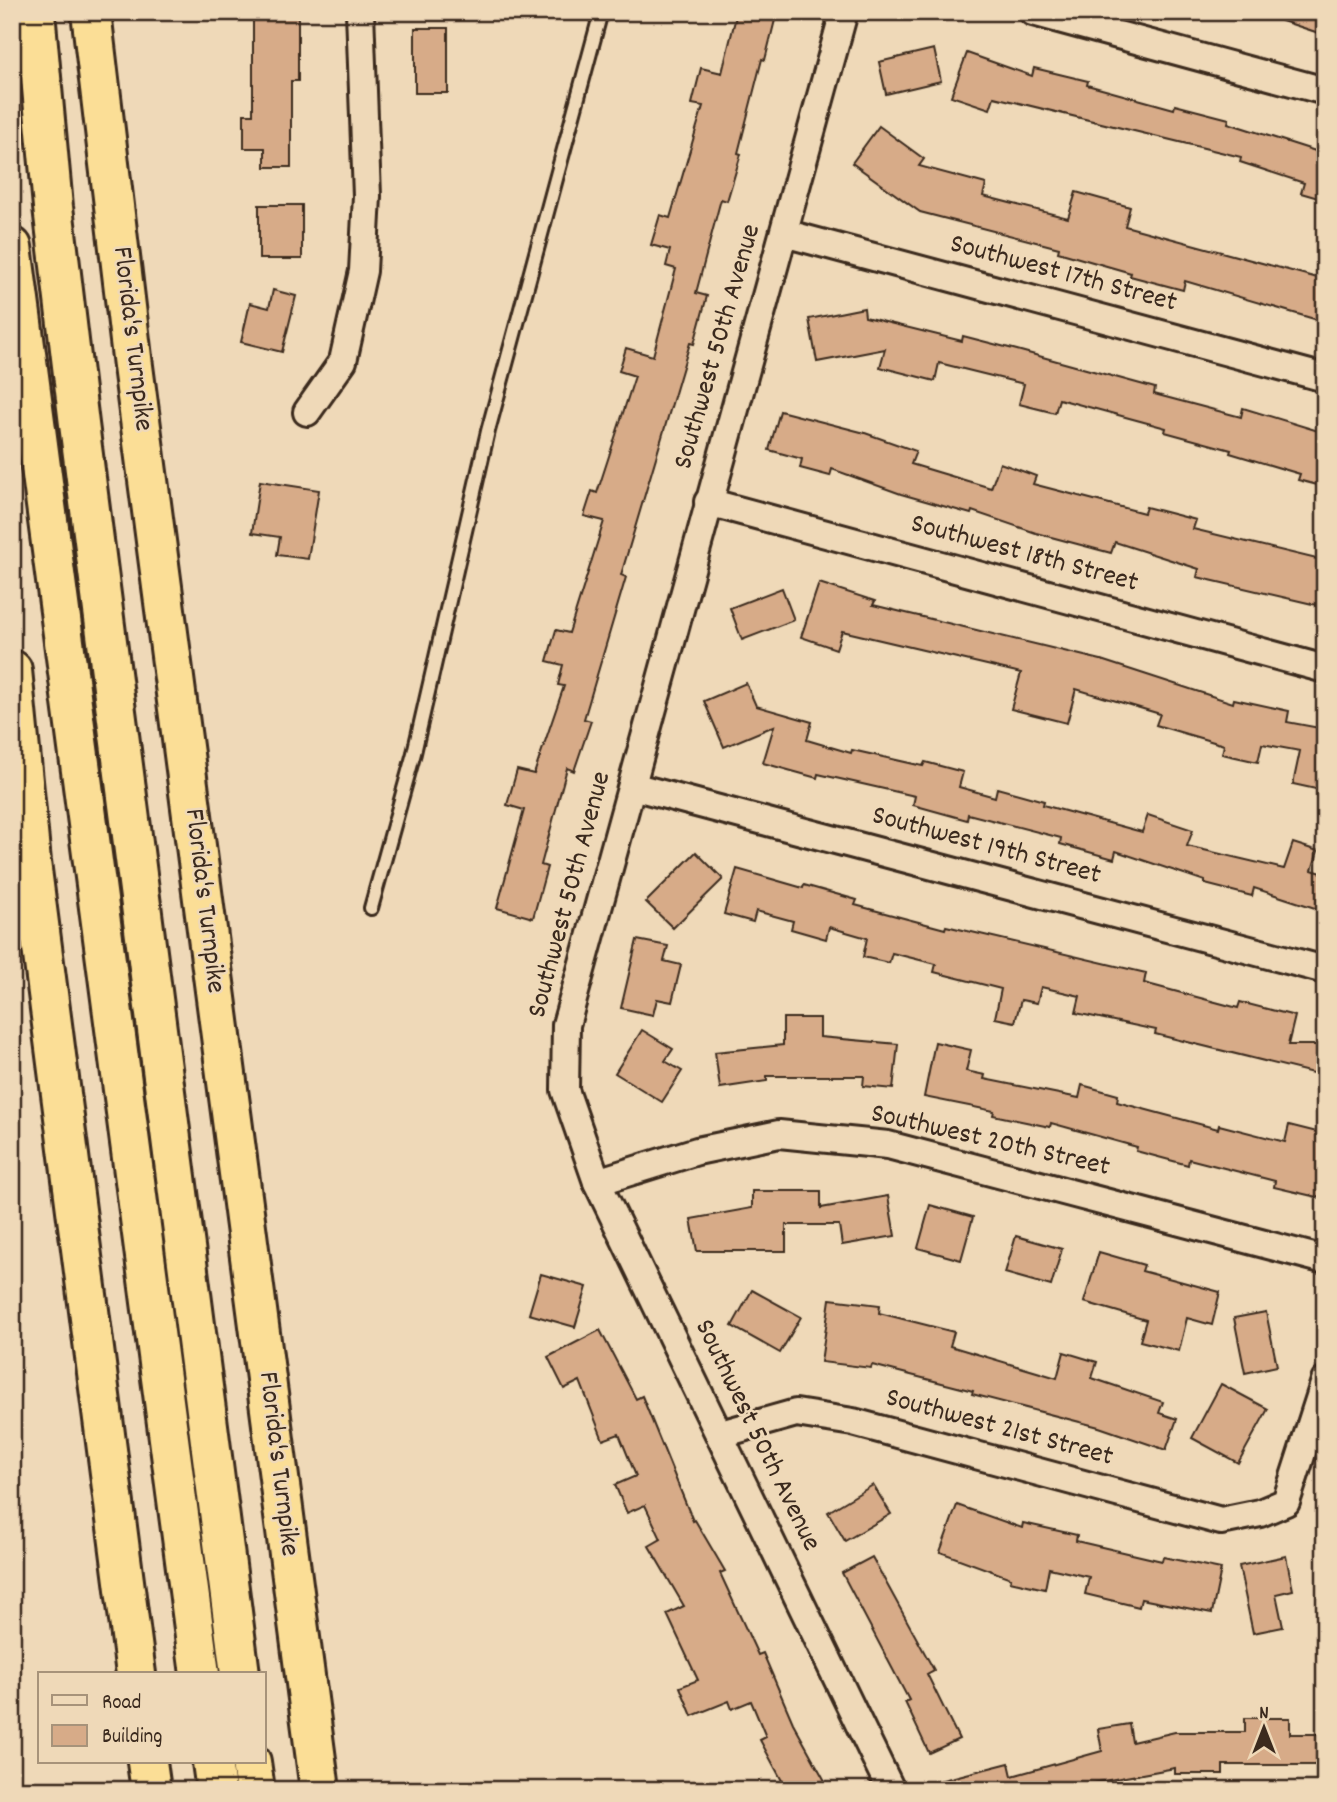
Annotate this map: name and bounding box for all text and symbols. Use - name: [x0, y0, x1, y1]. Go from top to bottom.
- street label: Southwest 50th Avenue: [665, 220, 773, 474]
- street label: Southwest 17th Street: [945, 225, 1181, 325]
- street label: Florida's Turnpike: [100, 244, 162, 434]
- street label: Southwest 18th Street: [906, 505, 1142, 605]
- street label: Southwest 50th Avenue: [519, 767, 623, 1023]
- street label: Southwest 19th Street: [867, 797, 1105, 897]
- street label: Florida's Turnpike: [172, 806, 234, 996]
- street label: Southwest 20th Street: [867, 1095, 1113, 1189]
- street label: Southwest 50th Avenue: [682, 1313, 830, 1559]
- street label: Florida's Turnpike: [246, 1369, 308, 1559]
- street label: Southwest 21st Street: [881, 1379, 1117, 1479]
- legend: [38, 1672, 266, 1764]
- text: Road: [102, 1689, 141, 1719]
- north arrow: [1228, 1694, 1298, 1764]
- text: N: [1259, 1701, 1269, 1728]
- text: Building: [102, 1723, 162, 1753]

